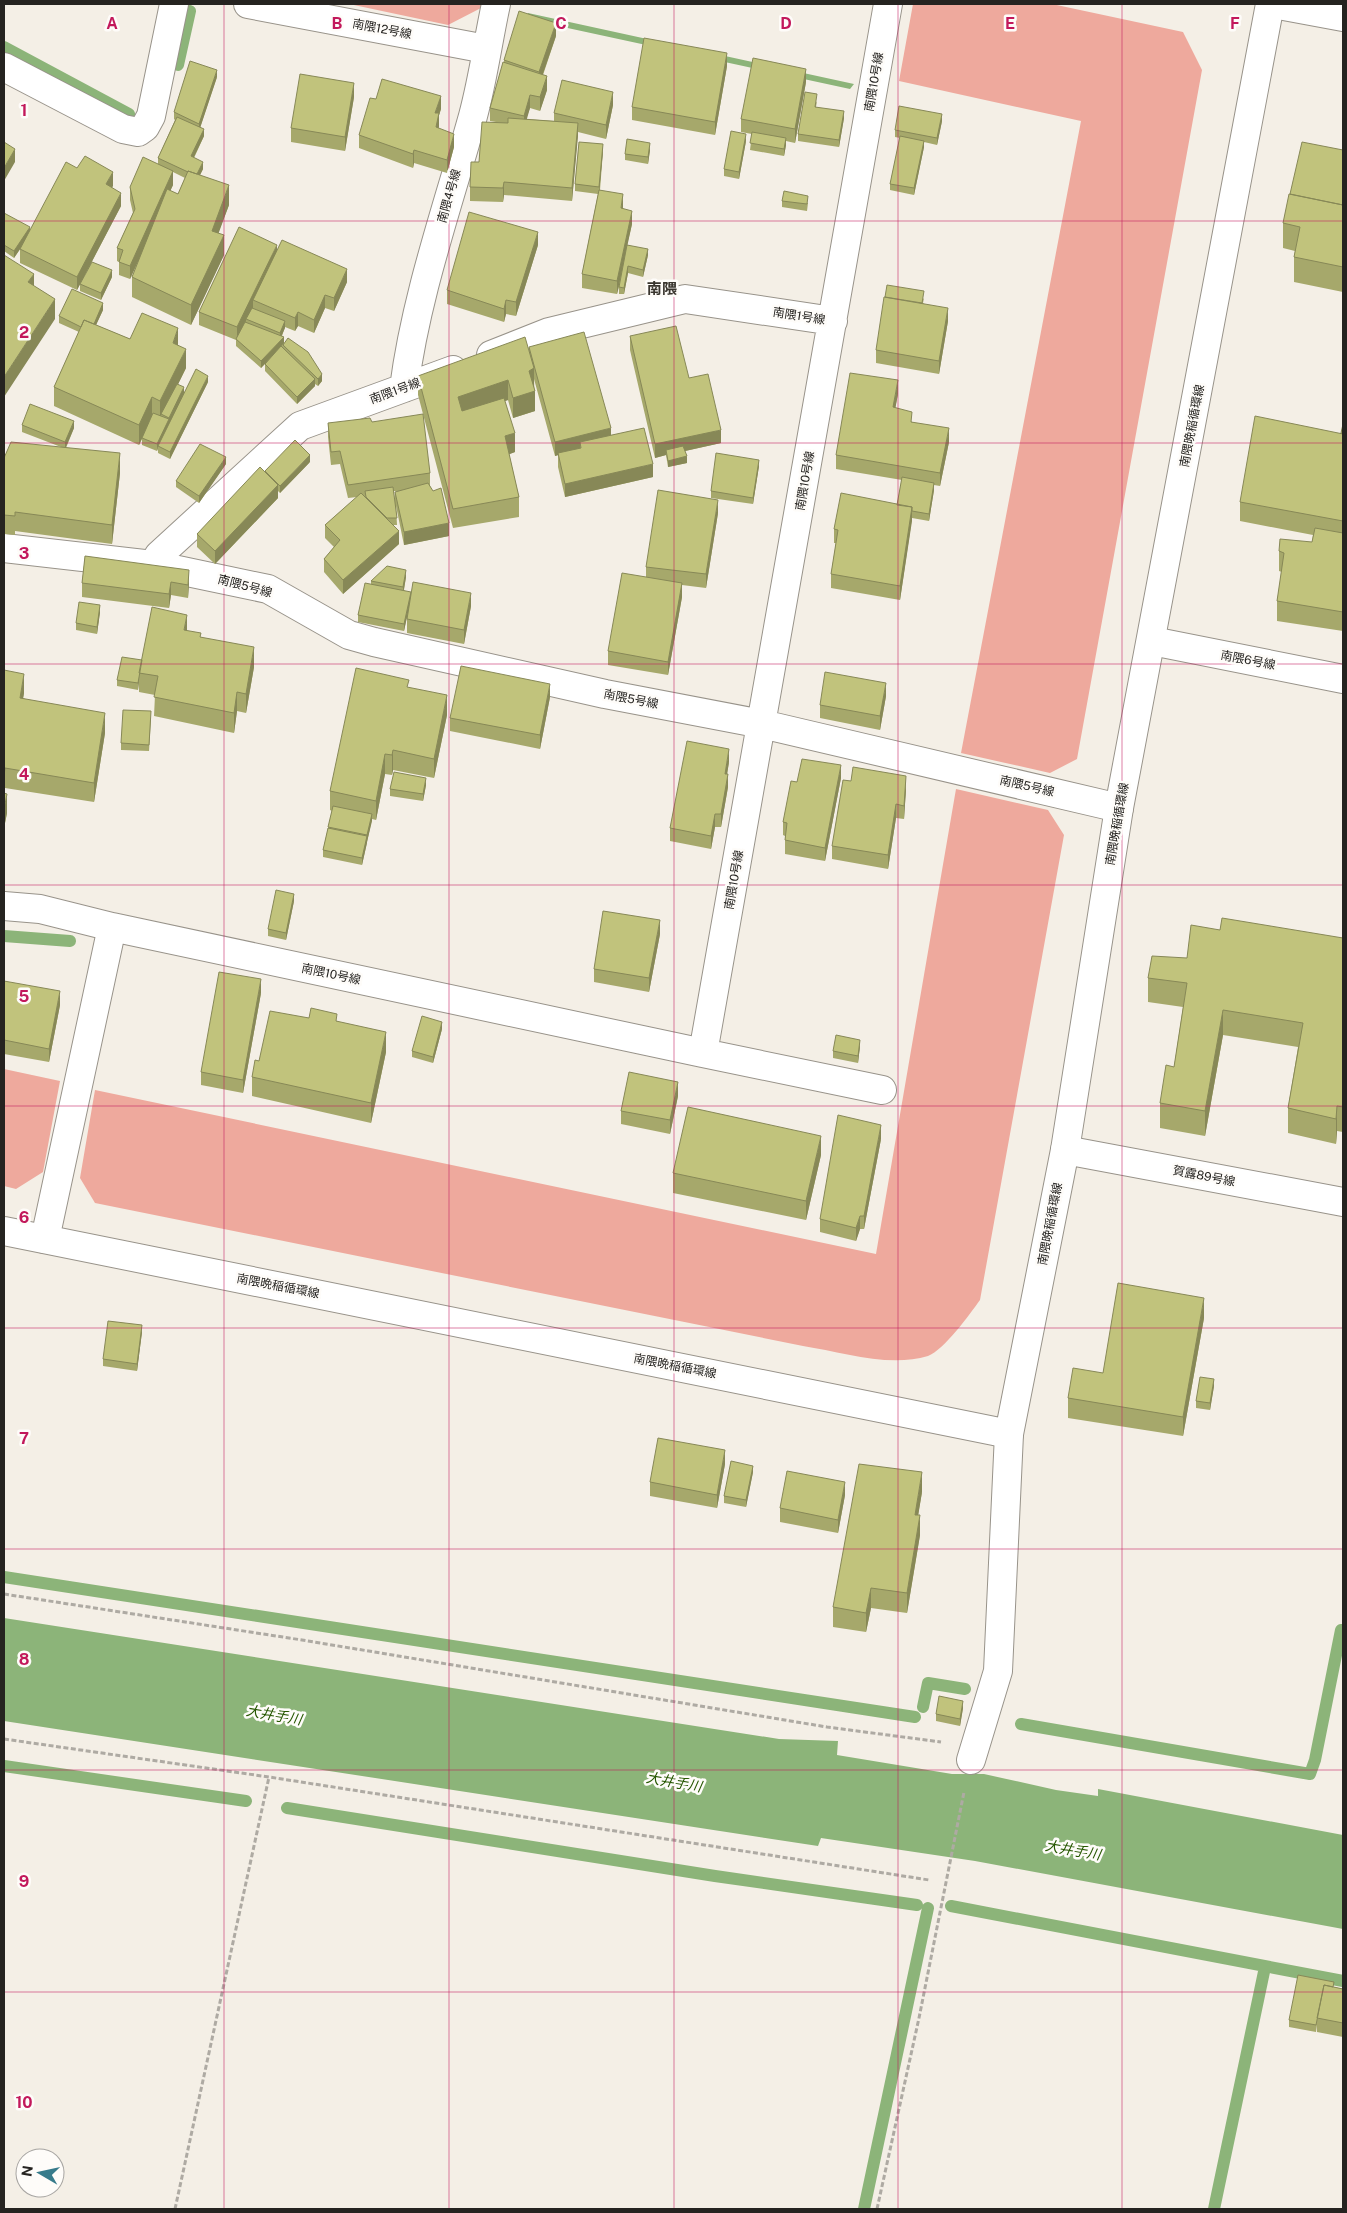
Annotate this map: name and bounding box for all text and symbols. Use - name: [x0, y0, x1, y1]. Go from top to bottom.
- text: A: [106, 14, 118, 33]
- text: B: [332, 14, 343, 33]
- text: C: [555, 14, 567, 33]
- text: D: [780, 14, 792, 33]
- text: E: [1005, 14, 1015, 33]
- text: F: [1230, 14, 1240, 33]
- street label: 南隈12号線: [351, 16, 413, 42]
- street label: 南隈10号線: [862, 51, 886, 113]
- text: 1: [21, 101, 27, 120]
- street label: 南隈4号線: [435, 167, 463, 225]
- district label: 南隈: [647, 280, 677, 297]
- street label: 南隈1号線: [772, 305, 826, 327]
- text: 2: [19, 323, 29, 342]
- street label: 南隈1号線: [368, 375, 422, 407]
- street label: 南隈晩稲循環線: [1177, 383, 1207, 469]
- street label: 南隈10号線: [793, 450, 817, 512]
- text: 3: [19, 544, 29, 563]
- street label: 南隈5号線: [216, 572, 274, 600]
- street label: 南隈6号線: [1219, 648, 1277, 672]
- street label: 南隈5号線: [602, 687, 660, 711]
- text: 4: [19, 765, 30, 784]
- street label: 南隈5号線: [998, 773, 1056, 799]
- street label: 南隈晩稲循環線: [1103, 781, 1131, 867]
- street label: 南隈10号線: [722, 849, 746, 911]
- street label: 南隈10号線: [300, 961, 362, 987]
- text: 5: [19, 987, 30, 1006]
- street label: 賀露89号線: [1172, 1163, 1236, 1189]
- street label: 南隈晩稲循環線: [1035, 1181, 1065, 1267]
- text: 6: [19, 1208, 29, 1227]
- street label: 南隈晩稲循環線: [235, 1271, 321, 1301]
- street label: 南隈晩稲循環線: [632, 1351, 718, 1381]
- text: 7: [19, 1429, 29, 1448]
- text: 8: [19, 1650, 30, 1669]
- water label: 大井手川: [245, 1702, 305, 1728]
- water label: 大井手川: [645, 1769, 705, 1795]
- water label: 大井手川: [1044, 1837, 1104, 1863]
- text: 9: [19, 1872, 29, 1891]
- text: 10: [15, 2093, 33, 2112]
- north arrow: [15, 2148, 65, 2198]
- text: N: [18, 2164, 36, 2178]

